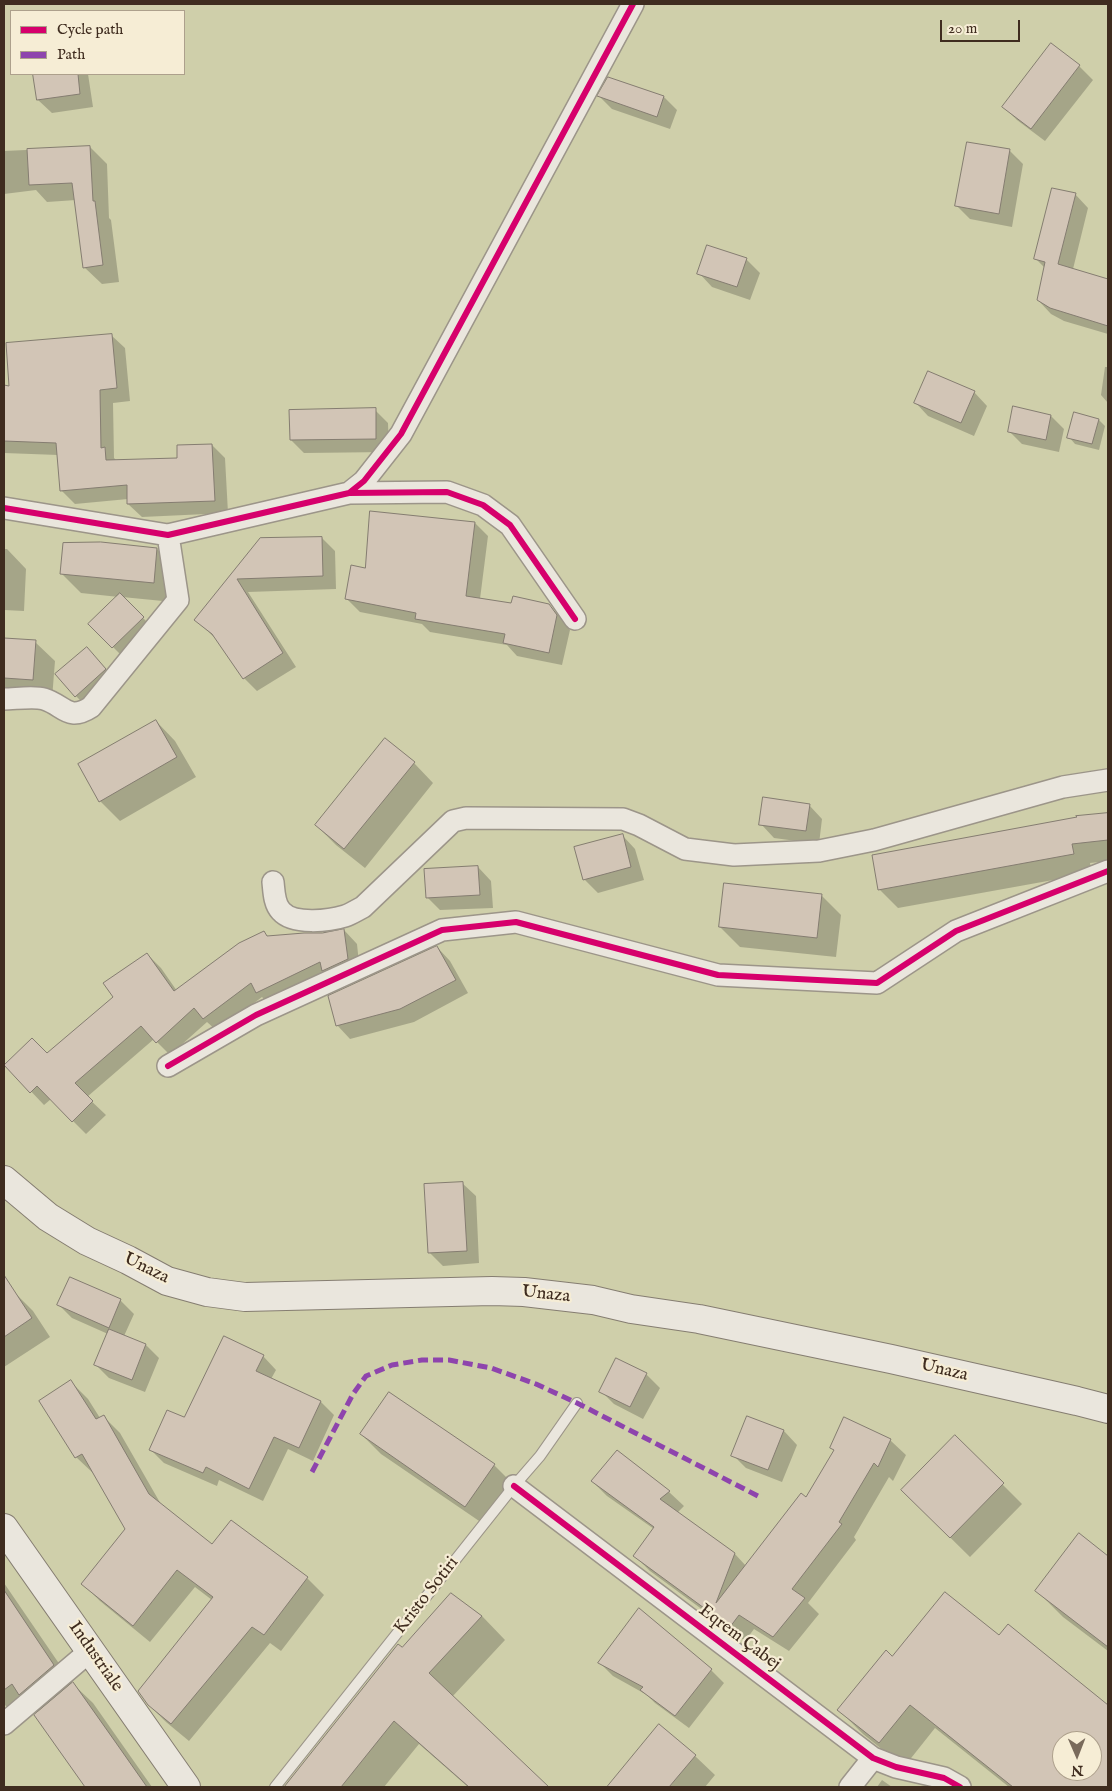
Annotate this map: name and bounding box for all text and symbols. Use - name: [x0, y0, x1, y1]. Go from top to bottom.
- legend: [10, 10, 185, 75]
- scale bar: [942, 10, 1022, 42]
- text: 20 m: [948, 19, 977, 38]
- text: Cycle path: [57, 20, 123, 39]
- text: Path: [57, 45, 85, 64]
- street label: Unaza: [120, 1249, 172, 1289]
- street label: Unaza: [521, 1282, 571, 1308]
- street label: Unaza: [918, 1355, 970, 1387]
- street label: Kristo Sotiri: [390, 1553, 464, 1639]
- street label: Eqrem Çabej: [694, 1600, 784, 1676]
- street label: Industriale: [63, 1618, 127, 1696]
- north arrow: [1052, 1731, 1102, 1781]
- text: N: [1071, 1761, 1083, 1779]

